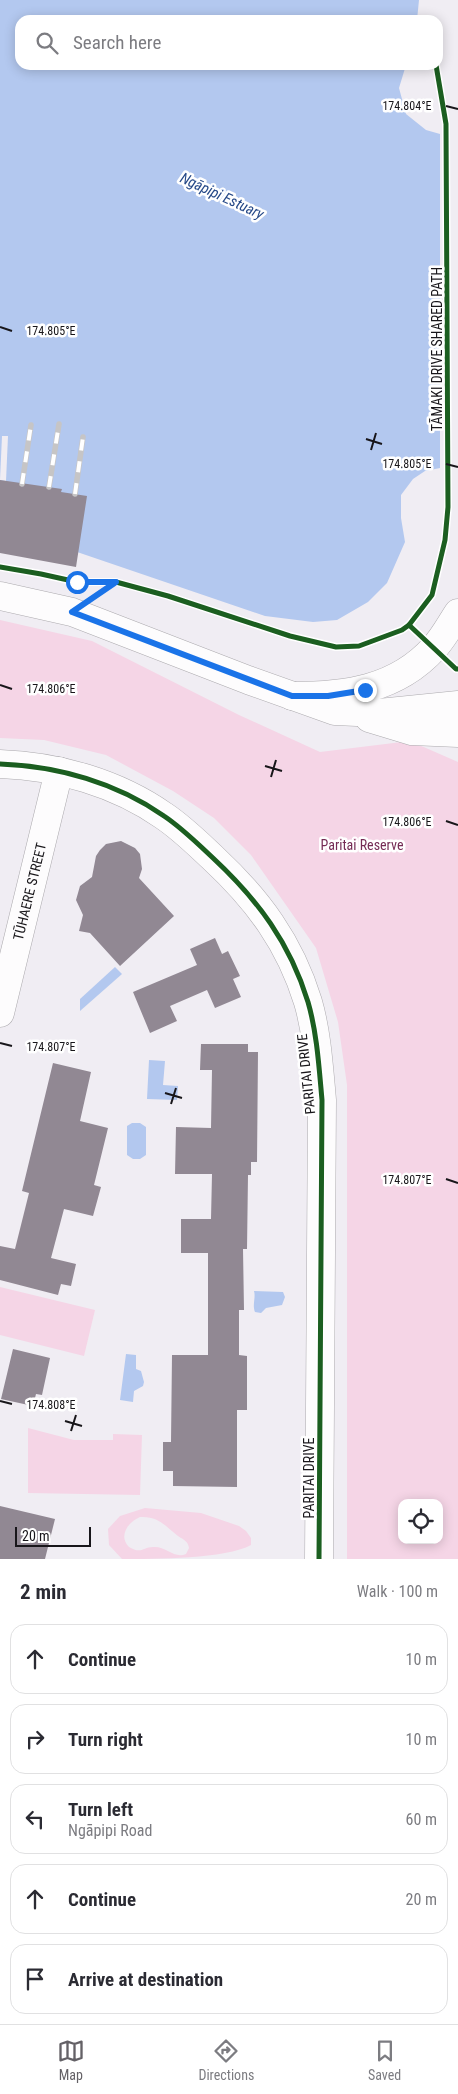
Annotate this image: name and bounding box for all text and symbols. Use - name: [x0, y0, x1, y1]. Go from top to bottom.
- search box: [15, 15, 443, 70]
- icon: search: [33, 29, 61, 57]
- text: Search here: [73, 31, 161, 54]
- text: 174.804°E: [382, 99, 432, 113]
- water label: Ngāpipi Estuary: [177, 169, 268, 224]
- street label: TĀMAKI DRIVE SHARED PATH: [429, 267, 445, 431]
- text: 174.805°E: [26, 324, 76, 338]
- text: 174.805°E: [382, 457, 432, 471]
- route start: [66, 571, 89, 594]
- route end: [354, 679, 377, 702]
- text: 174.806°E: [26, 682, 76, 696]
- text: 174.806°E: [382, 815, 432, 829]
- park label: Paritai Reserve: [321, 837, 404, 853]
- street label: TŪHAERE STREET: [10, 841, 49, 942]
- street label: PARITAI DRIVE: [294, 1033, 318, 1115]
- text: 174.807°E: [26, 1040, 76, 1054]
- text: 174.807°E: [382, 1173, 432, 1187]
- text: 174.808°E: [26, 1398, 76, 1412]
- street label: PARITAI DRIVE: [301, 1438, 317, 1518]
- map controls: [398, 1499, 443, 1544]
- button: locate: [398, 1499, 443, 1544]
- scale bar: [15, 1524, 91, 1547]
- text: 20 m: [22, 1528, 50, 1544]
- text: 2 min: [20, 1580, 67, 1604]
- text: Walk · 100 m: [357, 1582, 438, 1601]
- icon: ahead: [21, 1645, 49, 1673]
- text: Continue: [68, 1648, 136, 1671]
- text: 10 m: [405, 1650, 437, 1669]
- icon: right: [21, 1725, 49, 1753]
- text: Turn right: [68, 1728, 143, 1751]
- text: 10 m: [405, 1730, 437, 1749]
- text: Turn left: [68, 1798, 133, 1821]
- icon: left: [21, 1805, 49, 1833]
- text: 60 m: [405, 1810, 437, 1829]
- text: Ngāpipi Road: [68, 1821, 152, 1840]
- icon: ahead: [21, 1885, 49, 1913]
- text: Continue: [68, 1888, 136, 1911]
- text: 20 m: [405, 1890, 437, 1909]
- icon: arrive: [21, 1965, 49, 1993]
- text: Arrive at destination: [68, 1968, 223, 1991]
- tab: Map: [57, 2037, 85, 2083]
- tab: Directions: [198, 2037, 254, 2083]
- tab: Saved: [368, 2037, 401, 2083]

